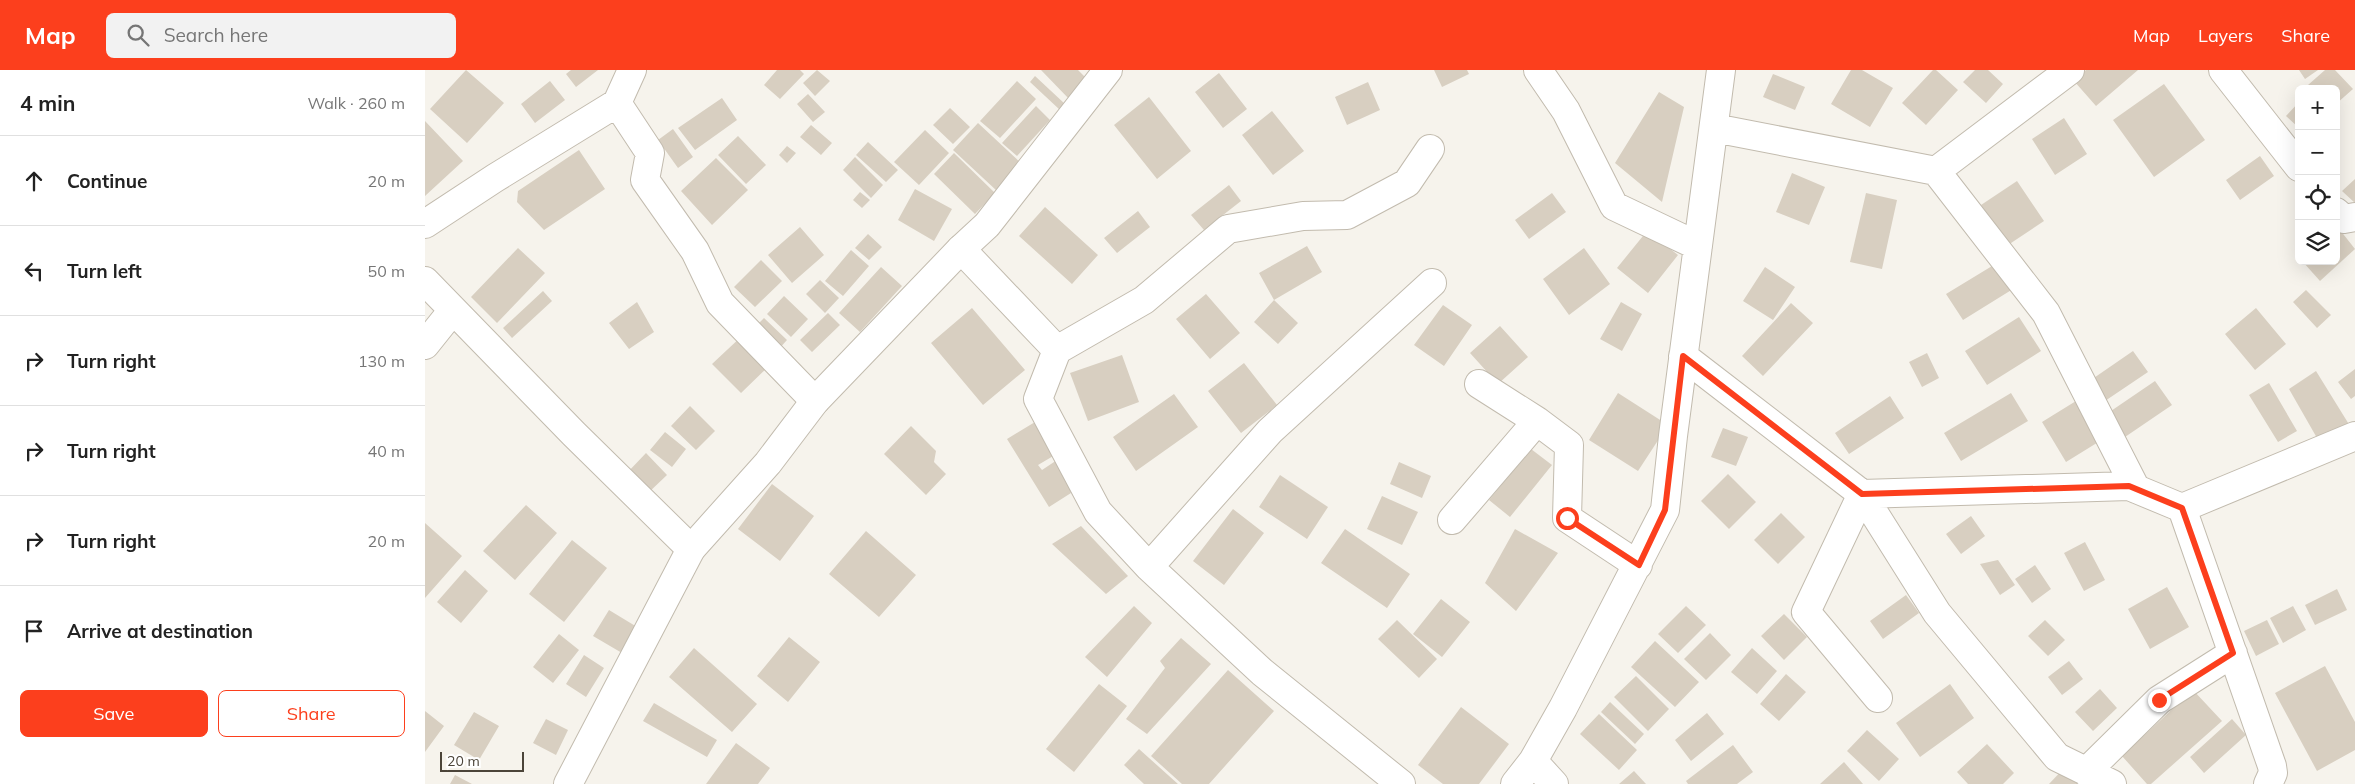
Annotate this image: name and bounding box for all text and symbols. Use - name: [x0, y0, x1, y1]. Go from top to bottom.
- search box: [106, 13, 456, 58]
- text: Map: [25, 20, 76, 50]
- icon: search: [124, 21, 152, 49]
- text: Search here: [164, 23, 268, 47]
- text: Map: [2133, 24, 2170, 47]
- text: Layers: [2198, 24, 2253, 47]
- text: Share: [2281, 24, 2330, 47]
- map controls: [2295, 85, 2340, 265]
- button: +: [2295, 85, 2340, 130]
- text: 4 min: [20, 90, 75, 116]
- text: Walk · 260 m: [307, 93, 405, 113]
- button: −: [2295, 130, 2340, 175]
- icon: ahead: [20, 167, 48, 195]
- text: Continue: [67, 169, 147, 193]
- text: 20 m: [368, 171, 405, 191]
- button: locate: [2295, 175, 2340, 220]
- button: layers: [2295, 220, 2340, 265]
- icon: left: [20, 257, 48, 285]
- text: Turn left: [67, 259, 142, 283]
- text: 50 m: [368, 261, 405, 281]
- icon: right: [20, 347, 48, 375]
- text: Turn right: [67, 349, 156, 373]
- text: 130 m: [358, 351, 405, 371]
- icon: right: [20, 437, 48, 465]
- text: Turn right: [67, 439, 156, 463]
- text: 40 m: [368, 441, 405, 461]
- route start: [1556, 507, 1579, 530]
- icon: right: [20, 527, 48, 555]
- text: Turn right: [67, 529, 156, 553]
- text: 20 m: [368, 531, 405, 551]
- icon: arrive: [20, 617, 48, 645]
- text: Arrive at destination: [67, 619, 253, 643]
- route end: [2148, 689, 2171, 712]
- button: Save: [20, 690, 208, 737]
- button: Share: [218, 690, 405, 737]
- scale bar: [440, 749, 524, 772]
- text: 20 m: [447, 752, 480, 770]

